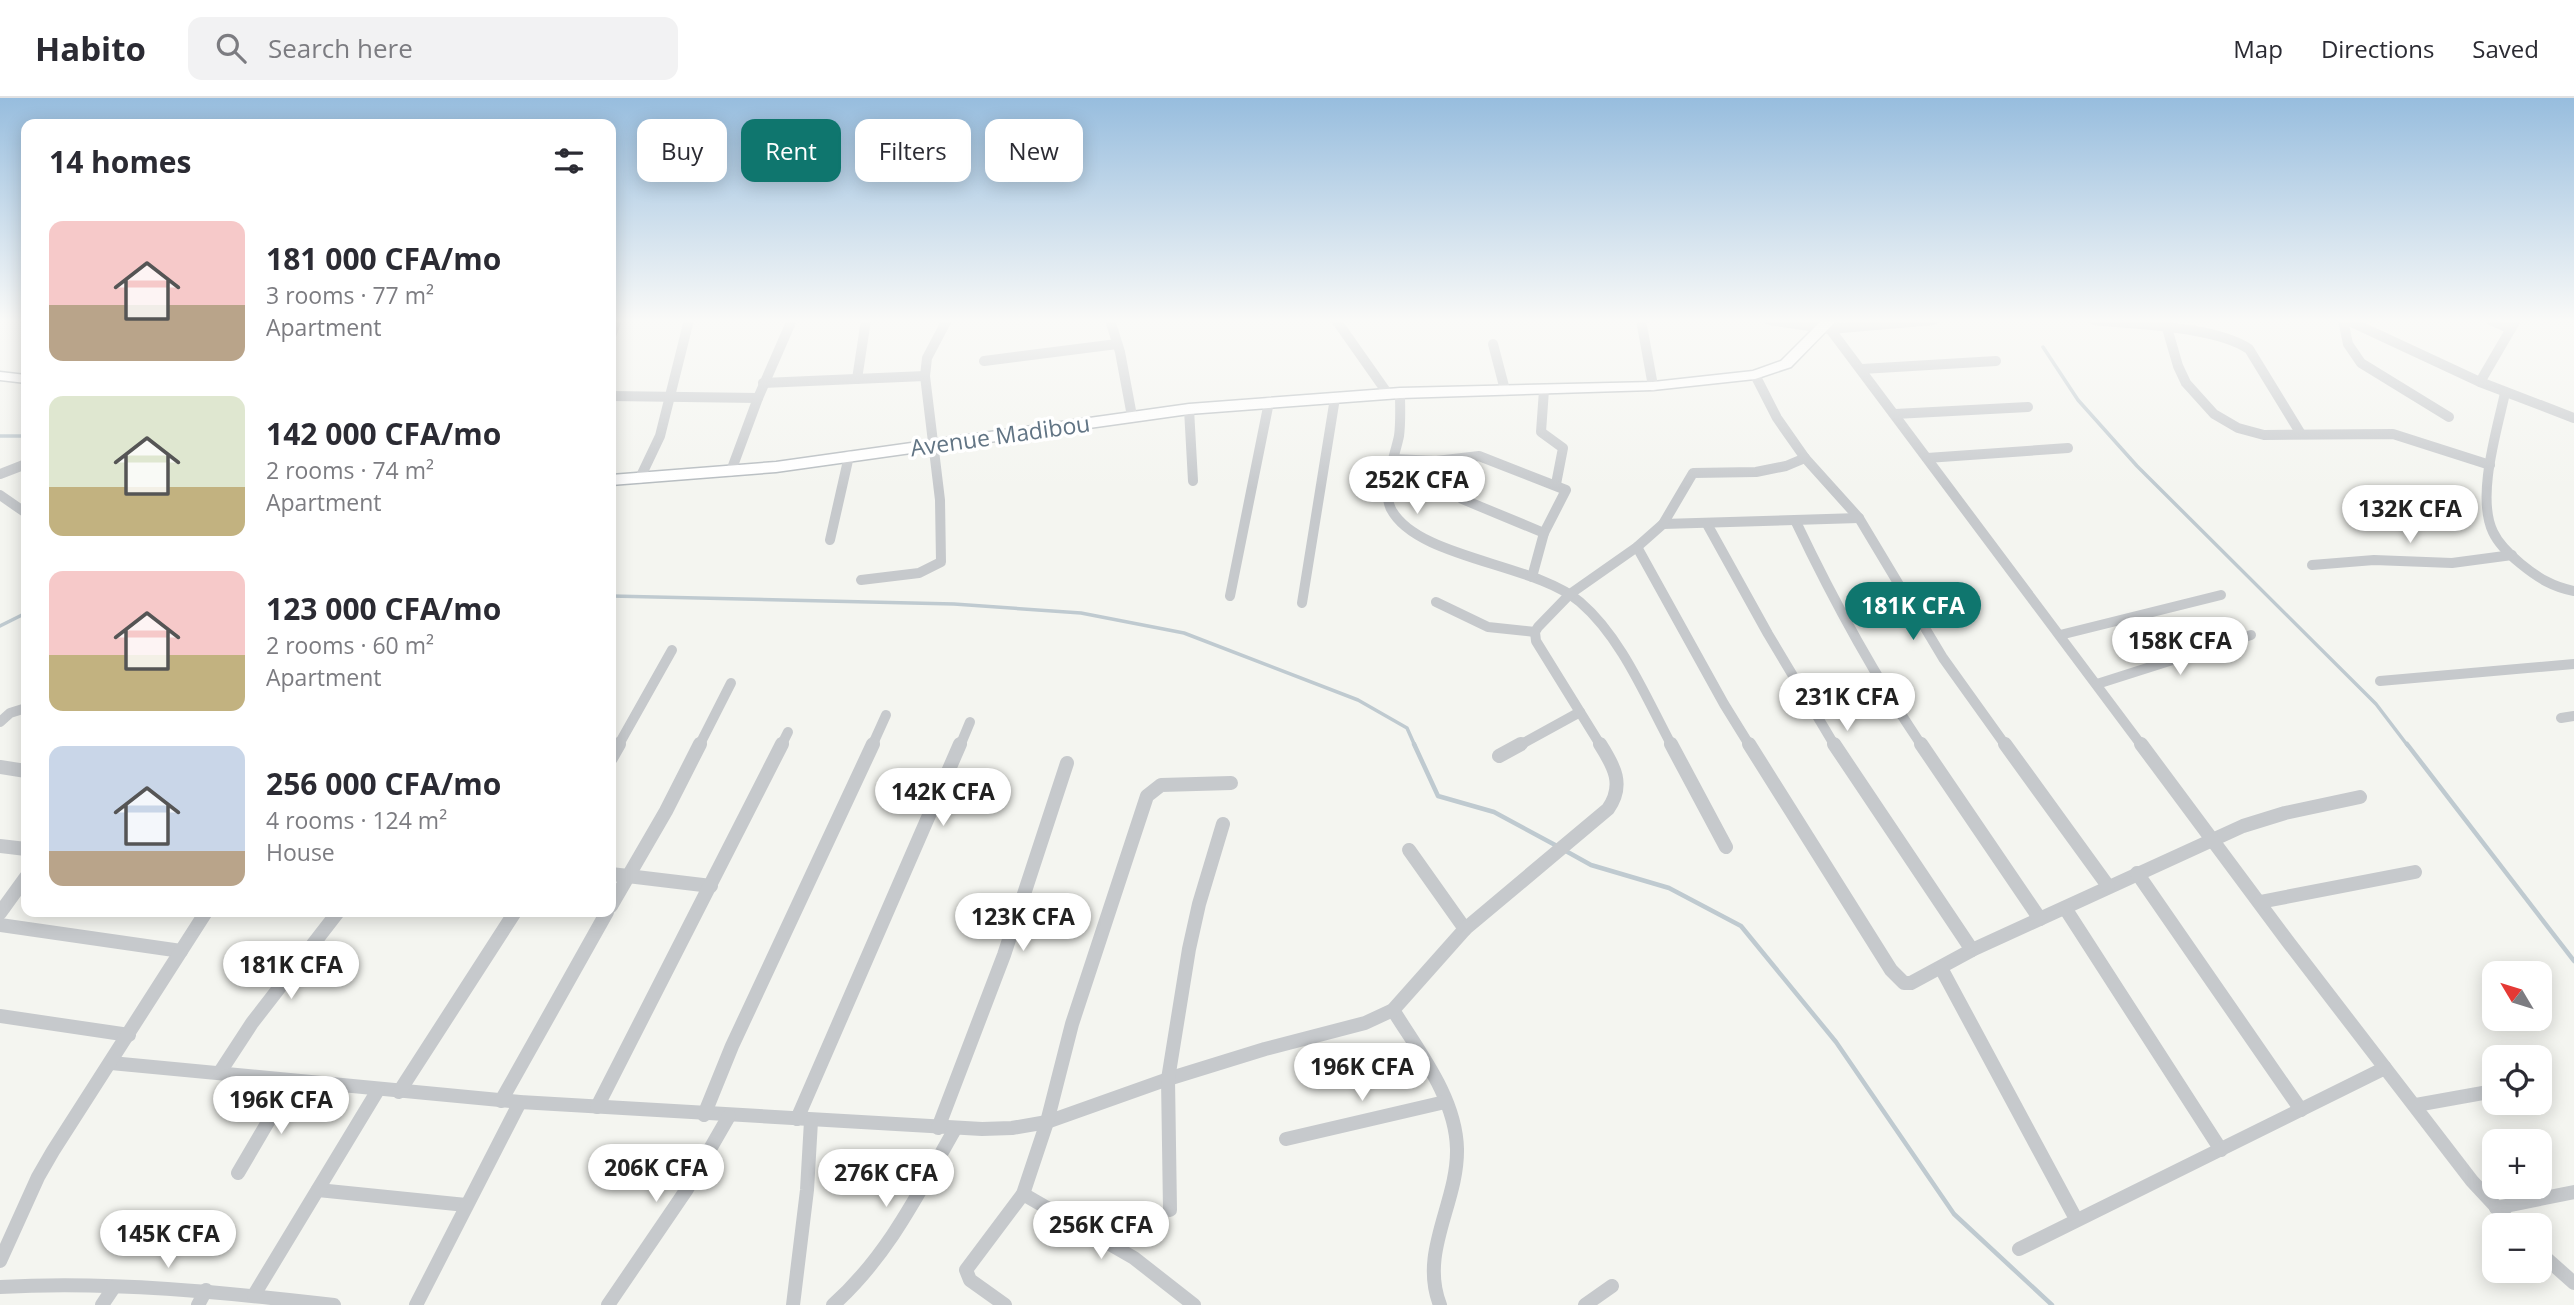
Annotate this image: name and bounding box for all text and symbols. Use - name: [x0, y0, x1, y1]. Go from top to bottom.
- search box: [188, 17, 678, 80]
- text: Habito: [35, 26, 146, 71]
- icon: search: [212, 29, 250, 67]
- text: Search here: [268, 30, 413, 66]
- text: Map: [2233, 32, 2283, 65]
- text: Directions: [2321, 32, 2434, 65]
- text: Saved: [2472, 32, 2539, 65]
- chip: Buy: [637, 119, 727, 182]
- chip: Rent: [741, 119, 841, 182]
- chip: Filters: [855, 119, 971, 182]
- chip: New: [985, 119, 1083, 182]
- text: 14 homes: [49, 141, 192, 182]
- icon: filters: [550, 142, 588, 180]
- text: 181 000 CFA/mo: [266, 238, 501, 279]
- icon: home: [105, 249, 189, 333]
- text: 3 rooms · 77 m²: [266, 279, 434, 311]
- text: Apartment: [266, 311, 382, 343]
- street label: Avenue Madibou: [908, 407, 1092, 463]
- text: 142 000 CFA/mo: [266, 413, 501, 454]
- icon: home: [105, 424, 189, 508]
- text: 2 rooms · 74 m²: [266, 454, 434, 486]
- pin: 252K CFA: [1345, 456, 1489, 516]
- text: 252K CFA: [1365, 463, 1469, 495]
- text: Apartment: [266, 486, 382, 518]
- pin: 132K CFA: [2338, 486, 2482, 545]
- text: 132K CFA: [2358, 492, 2462, 524]
- pin: 181K CFA: [1841, 582, 1985, 642]
- text: 123 000 CFA/mo: [266, 588, 501, 629]
- text: 181K CFA: [1861, 589, 1965, 621]
- icon: home: [105, 599, 189, 683]
- pin: 158K CFA: [2108, 618, 2252, 677]
- text: 158K CFA: [2128, 624, 2232, 656]
- text: 2 rooms · 60 m²: [266, 629, 434, 661]
- text: Apartment: [266, 661, 382, 693]
- pin: 231K CFA: [1775, 674, 1919, 733]
- text: 231K CFA: [1795, 680, 1899, 712]
- text: 256 000 CFA/mo: [266, 763, 501, 804]
- pin: 142K CFA: [871, 768, 1015, 828]
- icon: home: [105, 774, 189, 858]
- text: 142K CFA: [891, 775, 995, 807]
- text: 4 rooms · 124 m²: [266, 804, 447, 836]
- text: House: [266, 836, 335, 868]
- pin: 123K CFA: [951, 894, 1095, 953]
- text: 123K CFA: [971, 900, 1075, 932]
- pin: 181K CFA: [219, 942, 363, 1001]
- text: 181K CFA: [239, 948, 343, 980]
- north arrow: [2482, 961, 2552, 1031]
- map controls: [2482, 961, 2552, 1283]
- pin: 196K CFA: [1290, 1044, 1434, 1103]
- button: locate: [2482, 1045, 2552, 1115]
- text: 196K CFA: [1310, 1050, 1414, 1082]
- pin: 196K CFA: [209, 1076, 353, 1136]
- text: 196K CFA: [229, 1083, 333, 1115]
- button: +: [2482, 1129, 2552, 1199]
- pin: 206K CFA: [584, 1144, 728, 1204]
- pin: 276K CFA: [814, 1150, 958, 1209]
- text: 206K CFA: [604, 1151, 708, 1183]
- text: 276K CFA: [834, 1156, 938, 1188]
- pin: 256K CFA: [1029, 1202, 1173, 1261]
- text: 256K CFA: [1049, 1208, 1153, 1240]
- pin: 145K CFA: [96, 1210, 240, 1270]
- button: −: [2482, 1213, 2552, 1283]
- text: 145K CFA: [116, 1217, 220, 1249]

